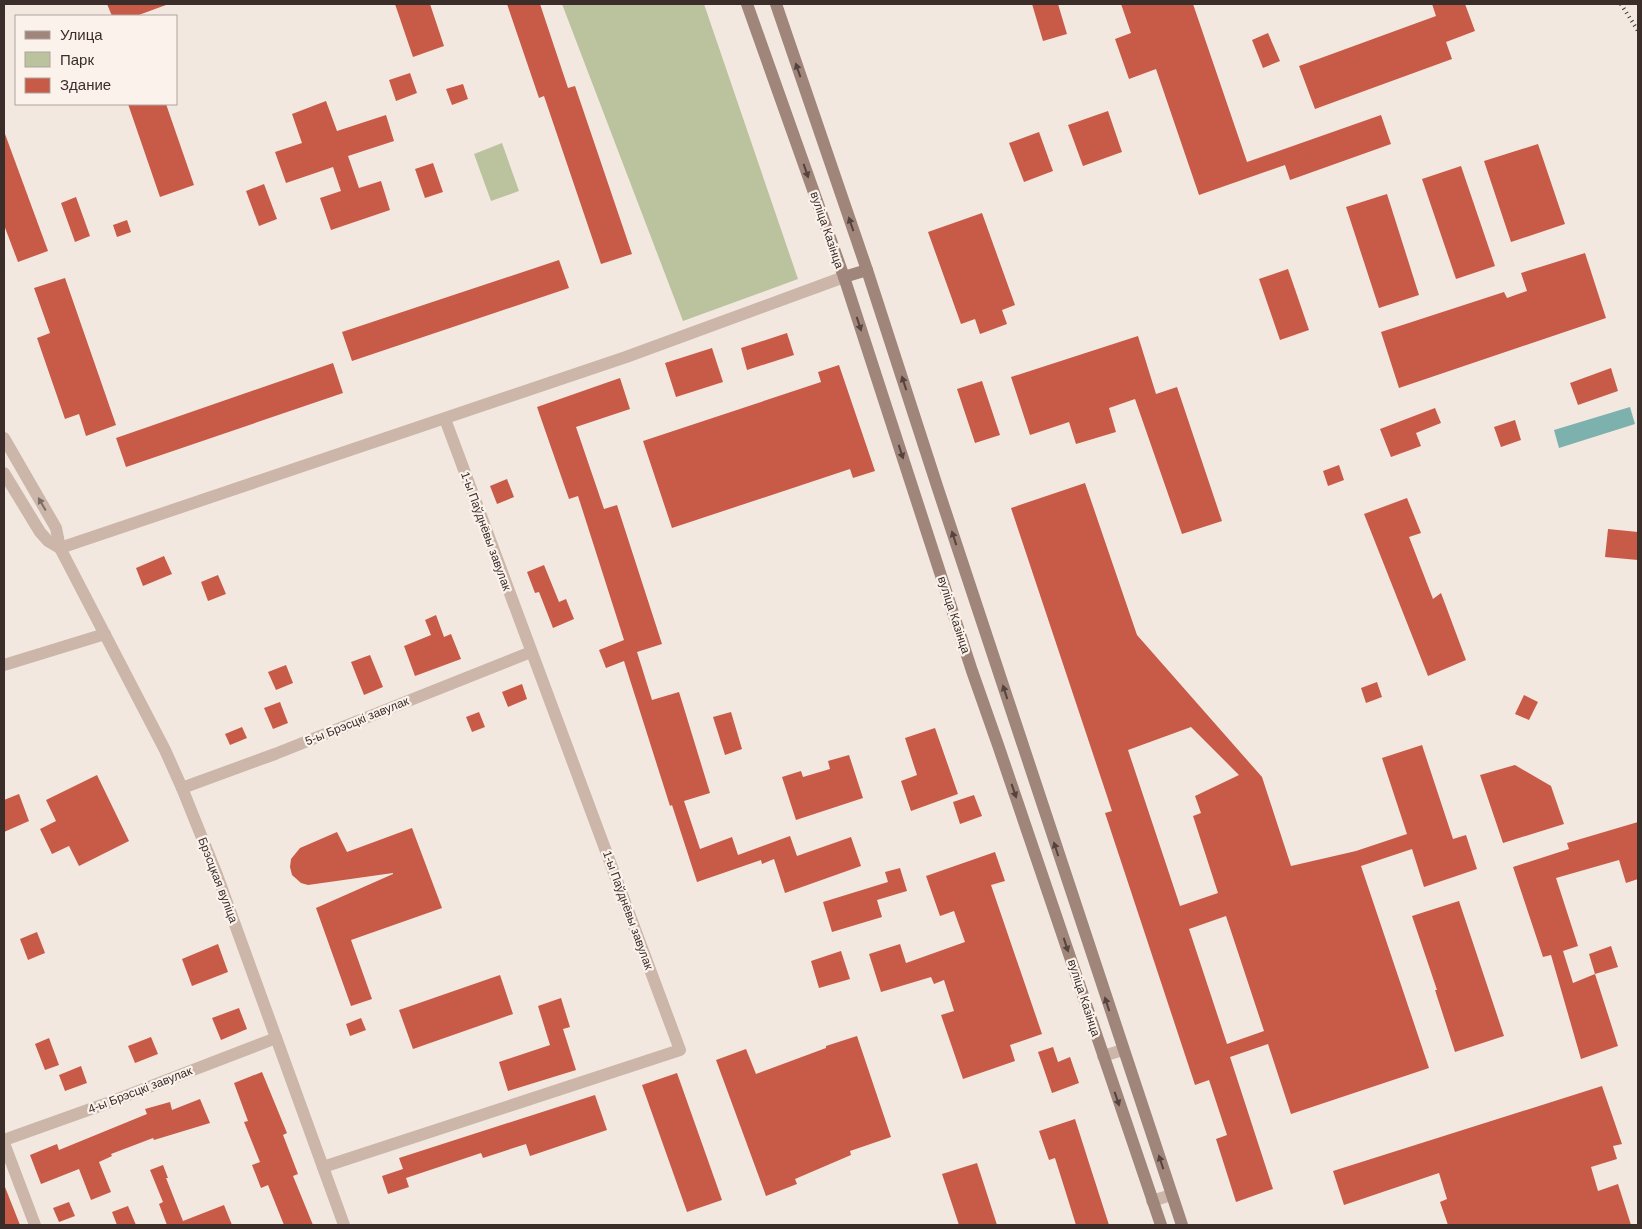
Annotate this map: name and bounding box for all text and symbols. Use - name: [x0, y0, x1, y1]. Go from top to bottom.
- legend: [15, 15, 178, 105]
- text: Улица: [60, 26, 103, 43]
- text: Парк: [60, 51, 94, 68]
- one-way arrow: [794, 63, 802, 78]
- text: Здание: [60, 76, 111, 93]
- one-way arrow: [802, 164, 810, 179]
- street label: вуліца Казінца: [807, 190, 847, 271]
- one-way arrow: [847, 216, 855, 231]
- one-way arrow: [856, 316, 863, 331]
- one-way arrow: [899, 376, 907, 391]
- one-way arrow: [897, 445, 905, 460]
- street label: 1-ы Паўднёвы завулак: [458, 470, 514, 593]
- one-way arrow: [38, 497, 46, 512]
- one-way arrow: [950, 530, 957, 545]
- street label: вуліца Казінца: [935, 575, 973, 656]
- one-way arrow: [1001, 684, 1009, 699]
- street label: 5-ы Брэсцкі завулак: [303, 694, 411, 748]
- one-way arrow: [1010, 784, 1018, 799]
- street label: Брэсцкая вуліца: [195, 835, 241, 925]
- one-way arrow: [1052, 842, 1060, 857]
- street label: 1-ы Паўднёвы завулак: [600, 849, 656, 972]
- one-way arrow: [1063, 938, 1071, 953]
- street label: вуліца Казінца: [1065, 958, 1103, 1039]
- one-way arrow: [1103, 996, 1111, 1011]
- street label: 4-ы Брэсцкі завулак: [86, 1063, 195, 1116]
- one-way arrow: [1114, 1092, 1121, 1107]
- one-way arrow: [1156, 1155, 1164, 1170]

